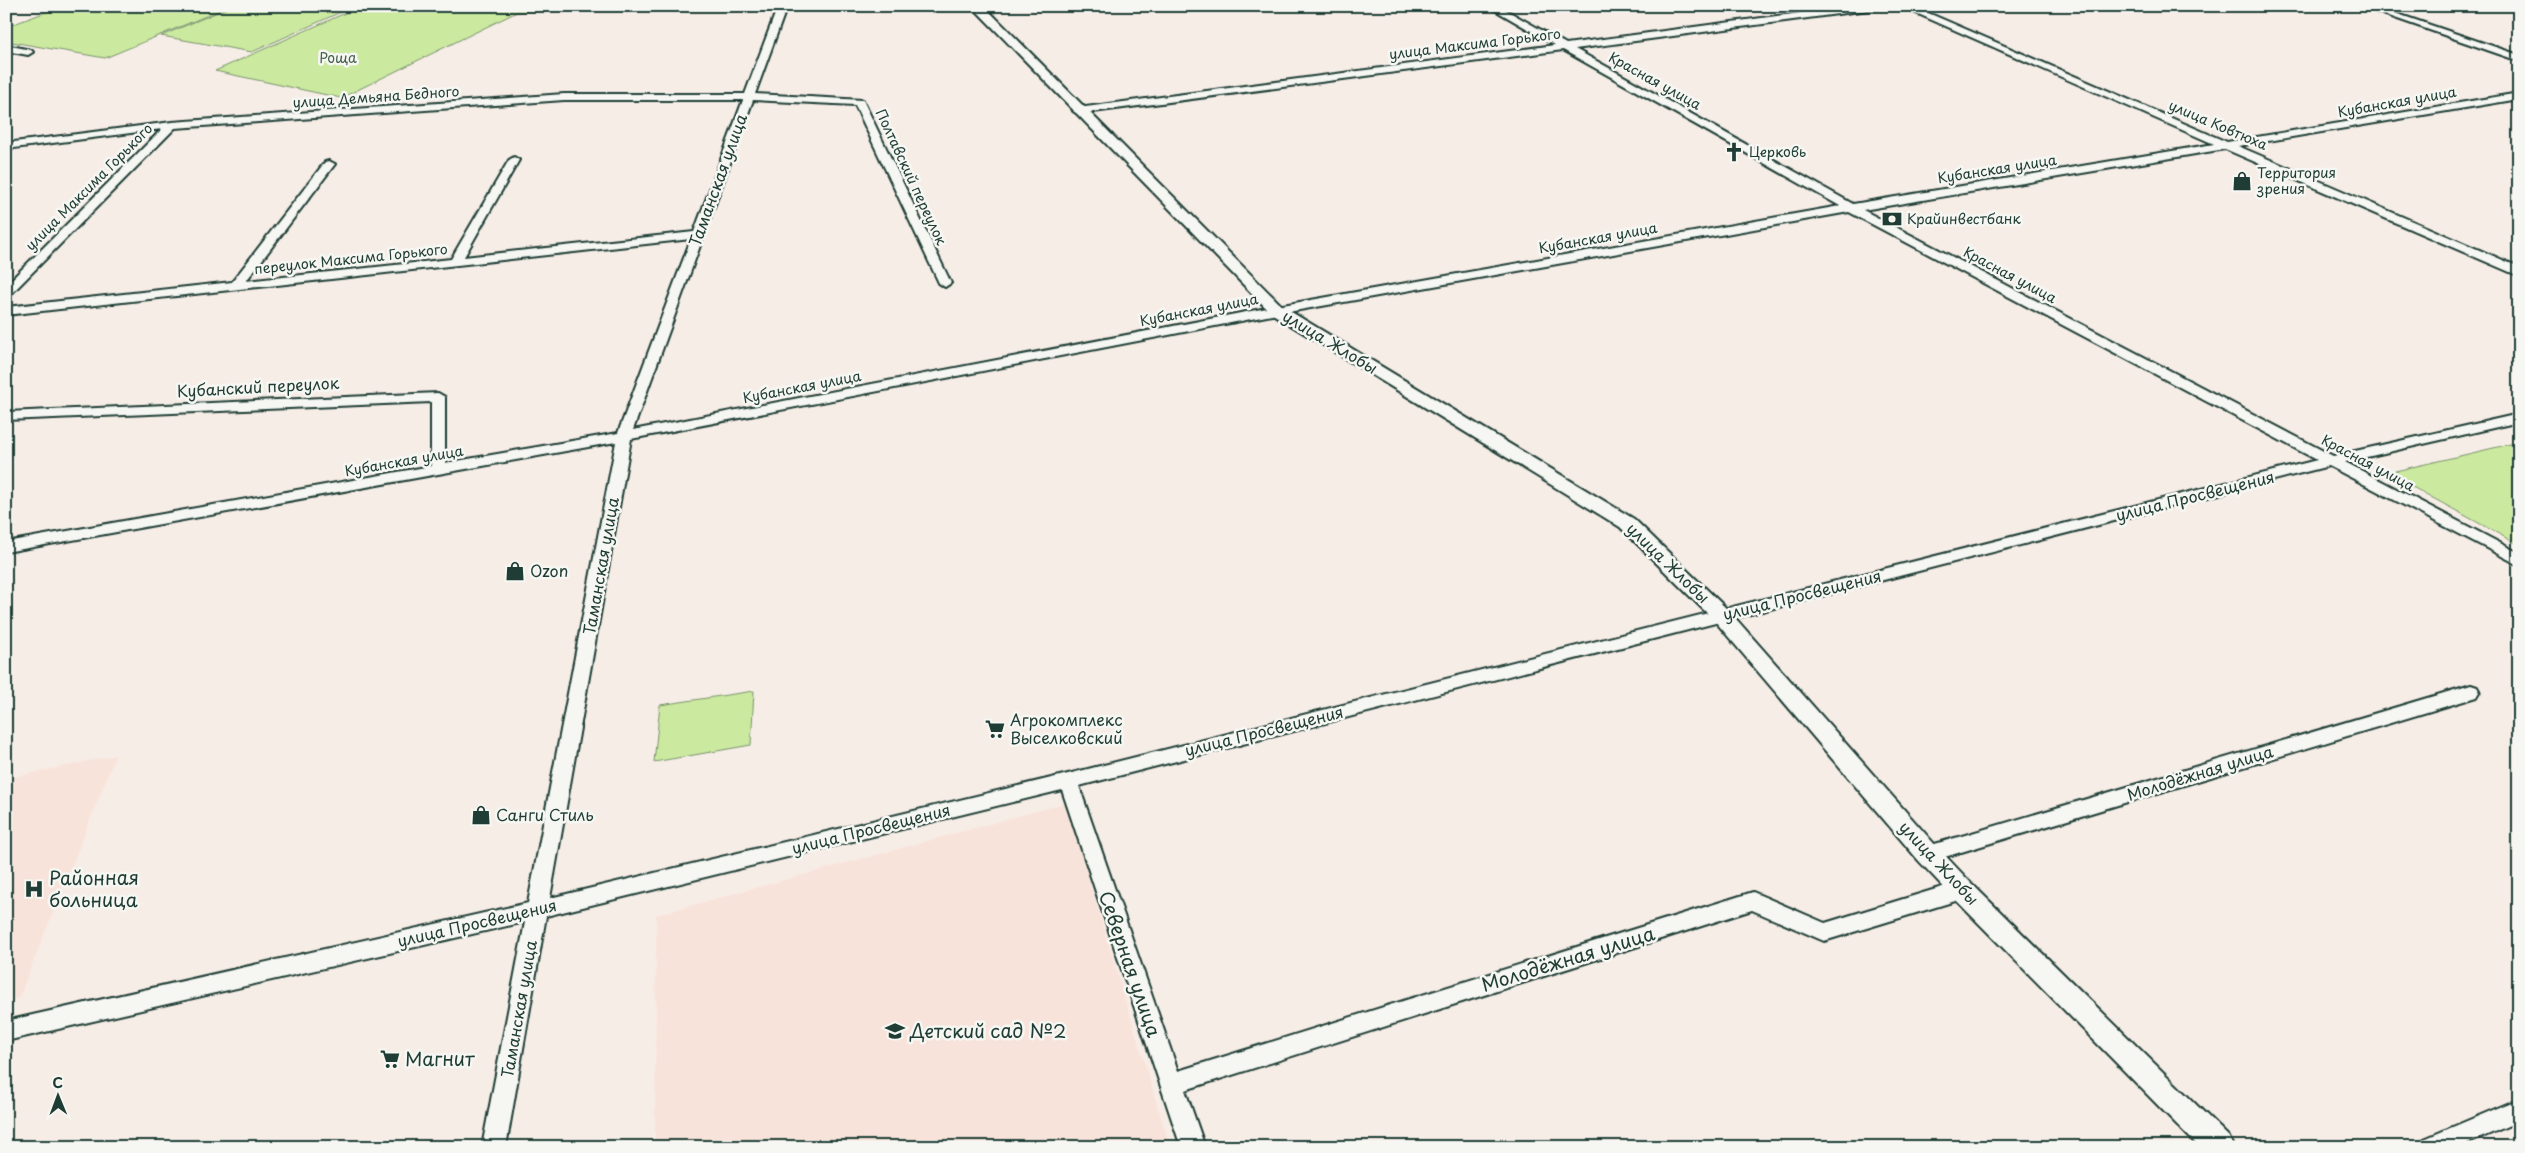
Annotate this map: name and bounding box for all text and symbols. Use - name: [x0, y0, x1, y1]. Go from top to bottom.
- street label: улица Максима Горького: [1388, 23, 1562, 64]
- street label: Красная улица: [1605, 46, 1705, 115]
- park label: Роща: [319, 47, 357, 68]
- street label: улица Демьяна Бедного: [292, 80, 460, 113]
- street label: Кубанская улица: [2336, 81, 2458, 122]
- street label: улица Ковтюха: [2165, 94, 2271, 155]
- street label: Полтавский переулок: [871, 105, 953, 249]
- street label: Таманская улица: [682, 110, 752, 249]
- street label: улица Максима Горького: [20, 118, 157, 255]
- church icon: Церковь: [1723, 141, 1745, 163]
- place label: Церковь: [1749, 141, 1806, 162]
- street label: Кубанская улица: [1936, 149, 2058, 188]
- place label: Территория зрения: [2256, 162, 2336, 199]
- shop icon: Территория зрения: [2231, 170, 2253, 192]
- bank icon: Крайинвестбанк: [1881, 208, 1903, 230]
- place label: Крайинвестбанк: [1907, 208, 2021, 229]
- street label: Кубанская улица: [1537, 217, 1659, 258]
- street label: переулок Максима Горького: [253, 238, 449, 279]
- street label: Красная улица: [1960, 241, 2061, 308]
- street label: Кубанская улица: [1138, 288, 1260, 331]
- street label: улица Жлобы: [1278, 303, 1383, 379]
- street label: Кубанская улица: [741, 365, 863, 408]
- street label: Кубанский переулок: [176, 370, 340, 402]
- street label: Красная улица: [2318, 429, 2419, 496]
- street label: Кубанская улица: [343, 440, 465, 481]
- street label: улица Просвещения: [2113, 464, 2277, 526]
- street label: Таманская улица: [576, 495, 624, 637]
- street label: улица Жлобы: [1622, 516, 1716, 608]
- place label: Ozon: [530, 558, 568, 582]
- shop icon: Ozon: [504, 560, 526, 582]
- street label: улица Просвещения: [1720, 563, 1884, 625]
- street label: улица Просвещения: [1182, 699, 1346, 761]
- place label: Агрокомплекс Выселковский: [1010, 707, 1123, 749]
- supermarket icon: Агрокомплекс Выселковский: [984, 718, 1006, 740]
- street label: Молодёжная улица: [2124, 738, 2276, 806]
- street label: улица Просвещения: [789, 797, 953, 859]
- place label: Санги Стиль: [496, 802, 594, 826]
- shop icon: Санги Стиль: [470, 804, 492, 826]
- street label: улица Жлобы: [1894, 815, 1985, 910]
- place label: Районная больница: [49, 863, 139, 913]
- hospital icon: Районная больница: [23, 878, 45, 900]
- street label: Северная улица: [1093, 887, 1169, 1040]
- street label: улица Просвещения: [395, 892, 559, 952]
- street label: Молодёжная улица: [1477, 918, 1658, 998]
- street label: Таманская улица: [494, 938, 542, 1080]
- place label: Детский сад №2: [909, 1016, 1066, 1044]
- school or university icon: Детский сад №2: [884, 1020, 906, 1042]
- place label: Магнит: [405, 1044, 475, 1072]
- supermarket icon: Магнит: [379, 1048, 401, 1070]
- north arrow: [32, 1070, 82, 1120]
- text: С: [52, 1072, 63, 1093]

